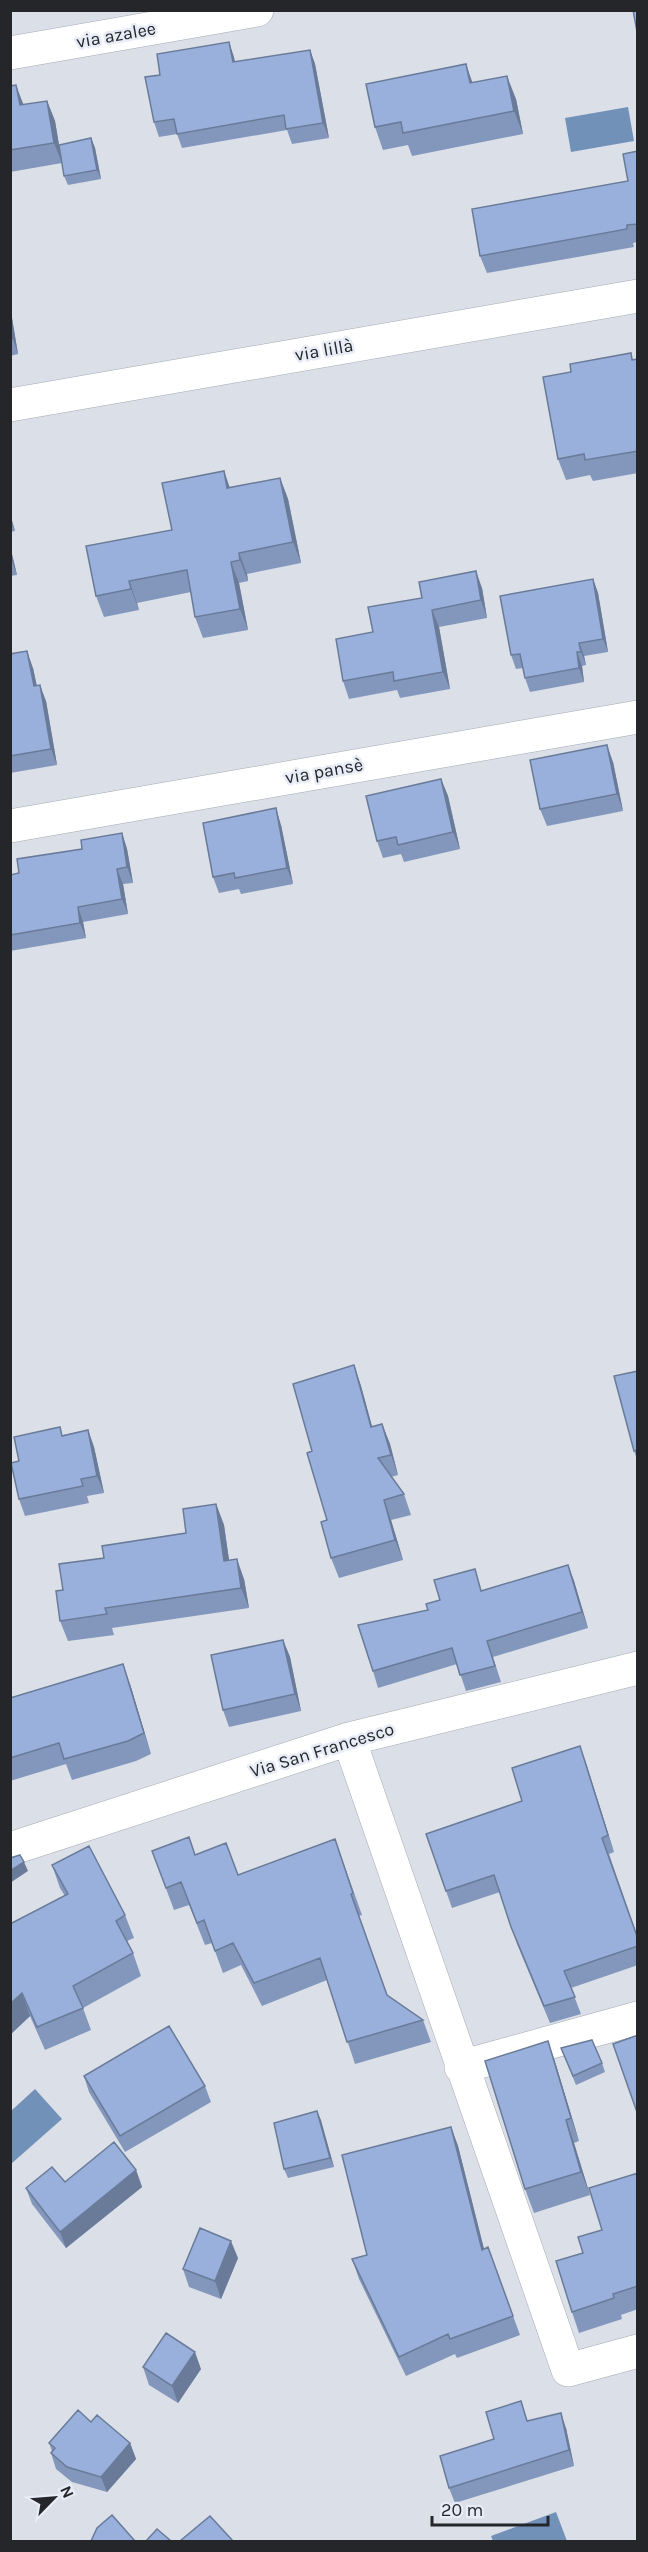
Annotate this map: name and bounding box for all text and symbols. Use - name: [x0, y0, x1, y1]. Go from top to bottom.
- street label: via azalee: [74, 17, 158, 53]
- street label: via lillà: [293, 334, 355, 366]
- street label: via pansè: [283, 753, 365, 789]
- street label: Via San Francesco: [247, 1718, 397, 1782]
- north arrow: [24, 2468, 84, 2528]
- text: N: [56, 2483, 78, 2501]
- scale bar: [432, 2489, 548, 2527]
- text: 20 m: [441, 2499, 483, 2521]

